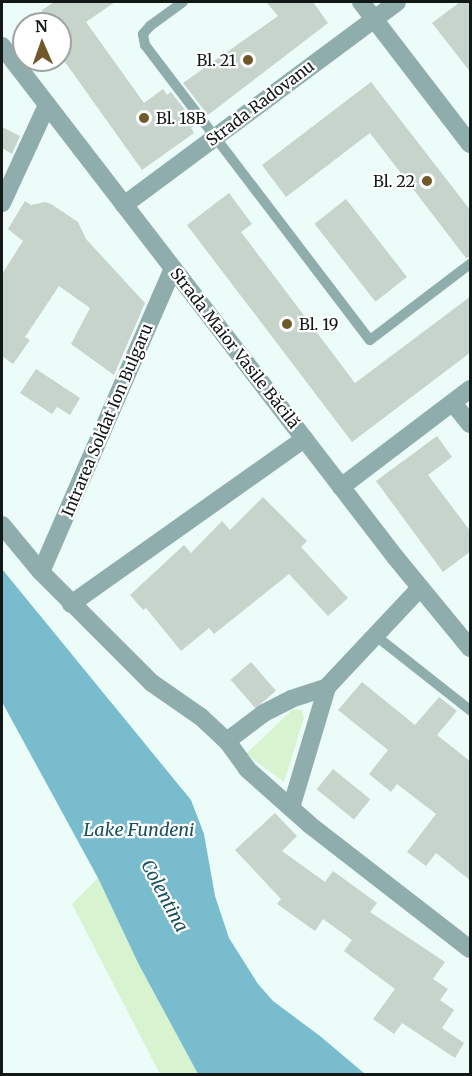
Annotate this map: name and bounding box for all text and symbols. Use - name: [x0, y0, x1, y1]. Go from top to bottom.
- north arrow: [12, 12, 72, 72]
- text: N: [35, 16, 48, 36]
- place label: Bl. 21: [197, 50, 236, 70]
- marker: Bl. 21: [241, 53, 255, 67]
- street label: Strada Radovanu: [202, 56, 318, 150]
- place label: Bl. 18B: [156, 108, 206, 128]
- marker: Bl. 18B: [137, 111, 151, 125]
- place label: Bl. 22: [373, 171, 415, 191]
- marker: Bl. 22: [420, 174, 434, 188]
- street label: Strada Maior Vasile Băcilă: [166, 264, 304, 432]
- place label: Bl. 19: [299, 314, 338, 334]
- marker: Bl. 19: [280, 317, 294, 331]
- street label: Intrarea Soldat Ion Bulgaru: [58, 321, 156, 519]
- water label: Lake Fundeni: [84, 819, 194, 841]
- water label: Colentina: [136, 856, 192, 936]

